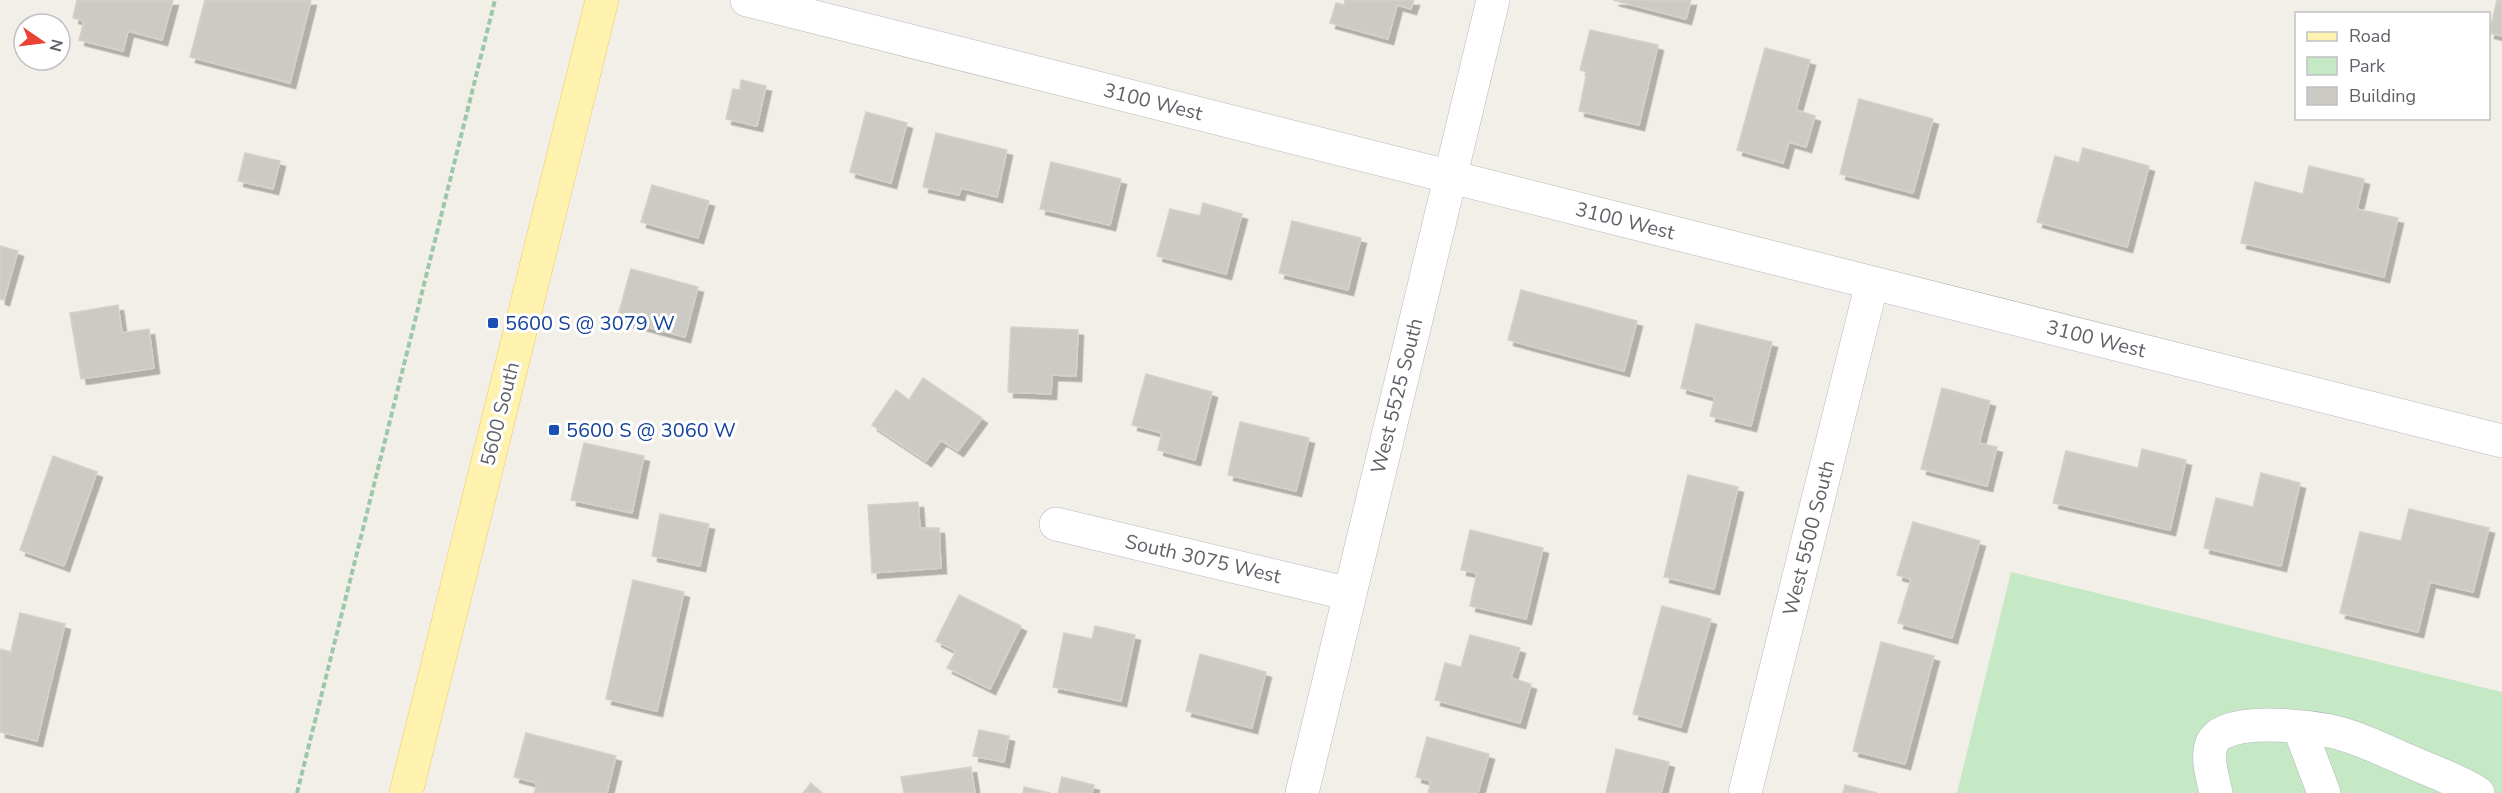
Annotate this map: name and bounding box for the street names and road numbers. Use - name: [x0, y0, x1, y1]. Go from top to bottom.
- street label: 3100 West: [1101, 77, 1206, 128]
- street label: 3100 West: [1573, 196, 1678, 247]
- street label: 3100 West: [2044, 314, 2149, 365]
- street label: West 5525 South: [1365, 315, 1429, 477]
- street label: 5600 South: [474, 359, 526, 469]
- street label: West 5500 South: [1777, 457, 1841, 619]
- street label: South 3075 West: [1122, 528, 1285, 590]

